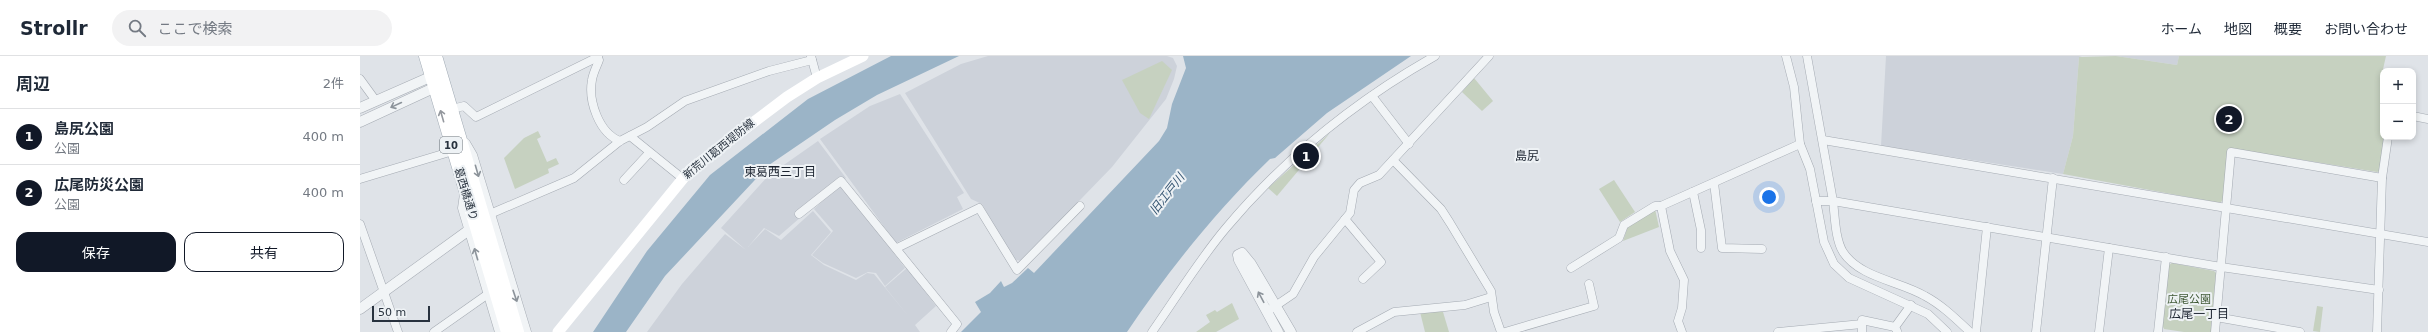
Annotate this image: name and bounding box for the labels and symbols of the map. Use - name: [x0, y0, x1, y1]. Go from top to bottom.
- one-way arrow: [390, 102, 402, 109]
- pin: 2: [2216, 104, 2242, 134]
- one-way arrow: [438, 110, 445, 123]
- street label: 新荒川葛西堤防線: [681, 116, 757, 182]
- road number: 10: [440, 137, 462, 153]
- pin: 1: [1293, 141, 1319, 171]
- district label: 島尻: [1515, 149, 1539, 163]
- one-way arrow: [474, 165, 481, 178]
- district label: 東葛西三丁目: [744, 165, 816, 179]
- street label: 葛西橋通り: [452, 166, 480, 222]
- water label: 旧江戸川: [1147, 169, 1189, 217]
- your location: [1759, 187, 1779, 207]
- one-way arrow: [472, 248, 479, 261]
- one-way arrow: [512, 289, 519, 302]
- one-way arrow: [1257, 291, 1264, 303]
- park label: 広尾公園: [2167, 293, 2211, 306]
- scale bar: [372, 304, 430, 323]
- district label: 広尾一丁目: [2169, 307, 2229, 321]

